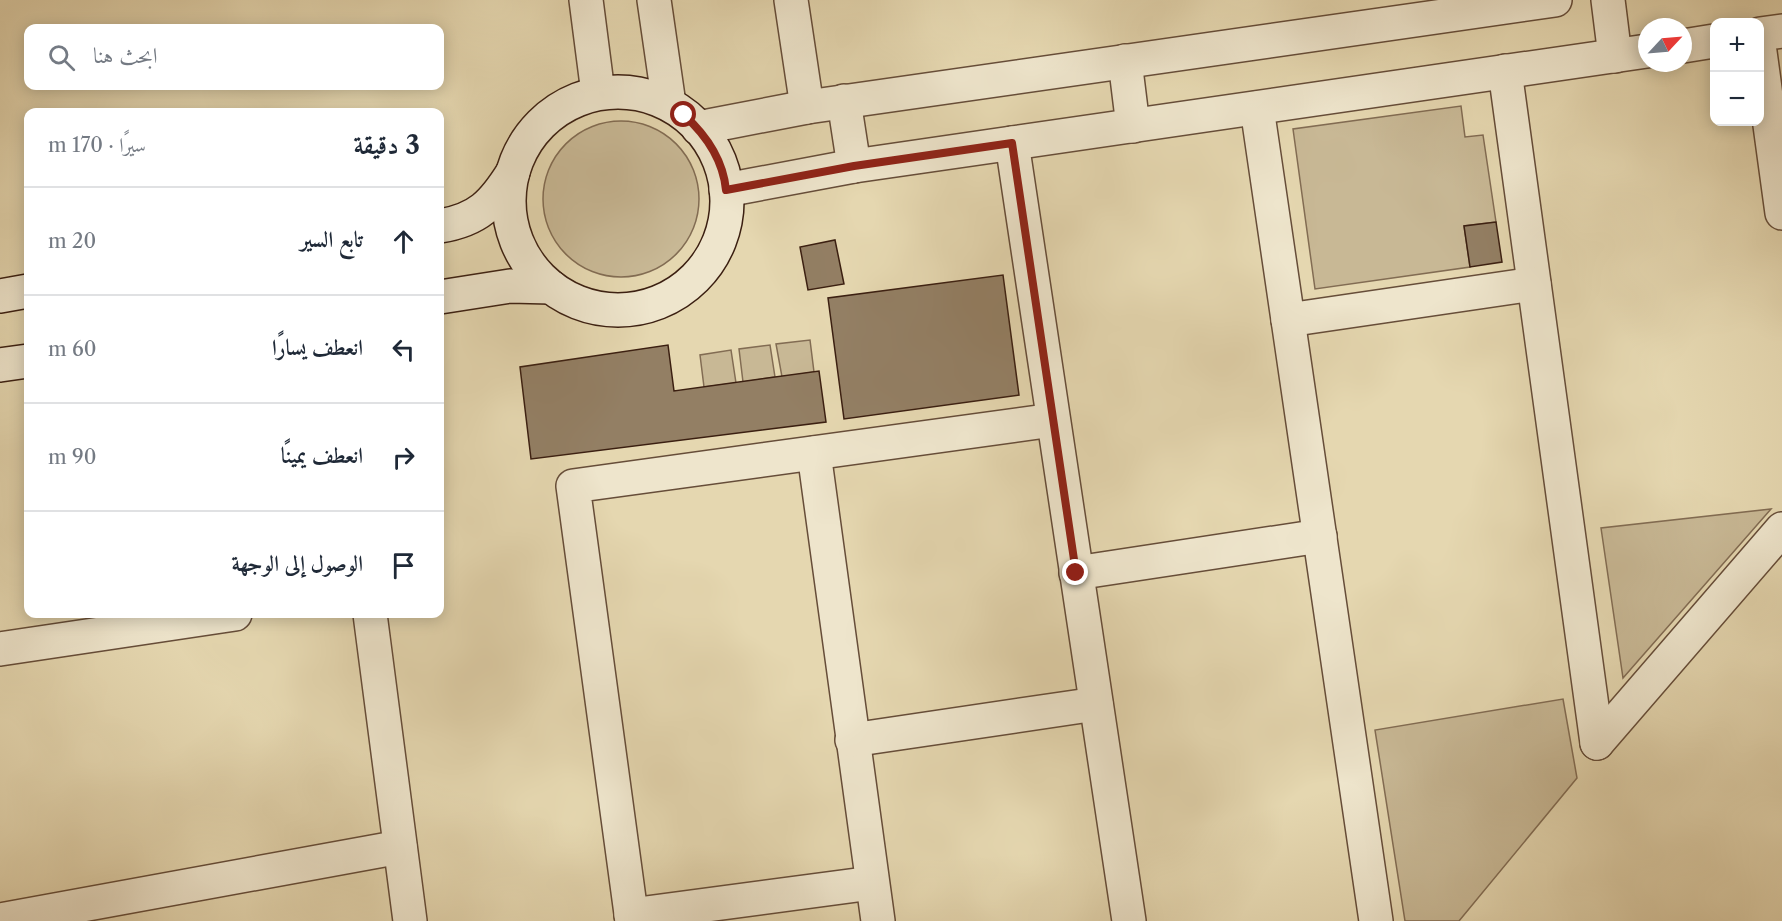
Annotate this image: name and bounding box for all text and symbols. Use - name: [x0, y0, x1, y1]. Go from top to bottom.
- north arrow: [1638, 18, 1692, 72]
- map controls: [1710, 18, 1764, 126]
- button: +: [1710, 18, 1764, 72]
- search box: [24, 24, 444, 90]
- icon: search: [45, 41, 78, 74]
- text: ابحث هنا: [93, 42, 158, 69]
- button: −: [1710, 72, 1764, 126]
- route start: [670, 101, 696, 127]
- text: 3 دقيقة: [353, 129, 420, 161]
- text: سيرًا · 170 m: [48, 133, 146, 157]
- icon: ahead: [387, 225, 420, 258]
- text: تابع السير: [300, 226, 363, 253]
- text: 20 m: [48, 229, 96, 253]
- icon: left: [387, 333, 420, 366]
- text: انعطف يسارًا: [272, 334, 363, 361]
- text: 60 m: [48, 337, 96, 361]
- icon: right: [387, 441, 420, 474]
- text: انعطف يمينًا: [281, 442, 363, 469]
- text: 90 m: [48, 445, 96, 469]
- icon: arrive: [387, 549, 420, 582]
- text: الوصول إلى الوجهة: [231, 550, 363, 577]
- route end: [1062, 559, 1088, 585]

